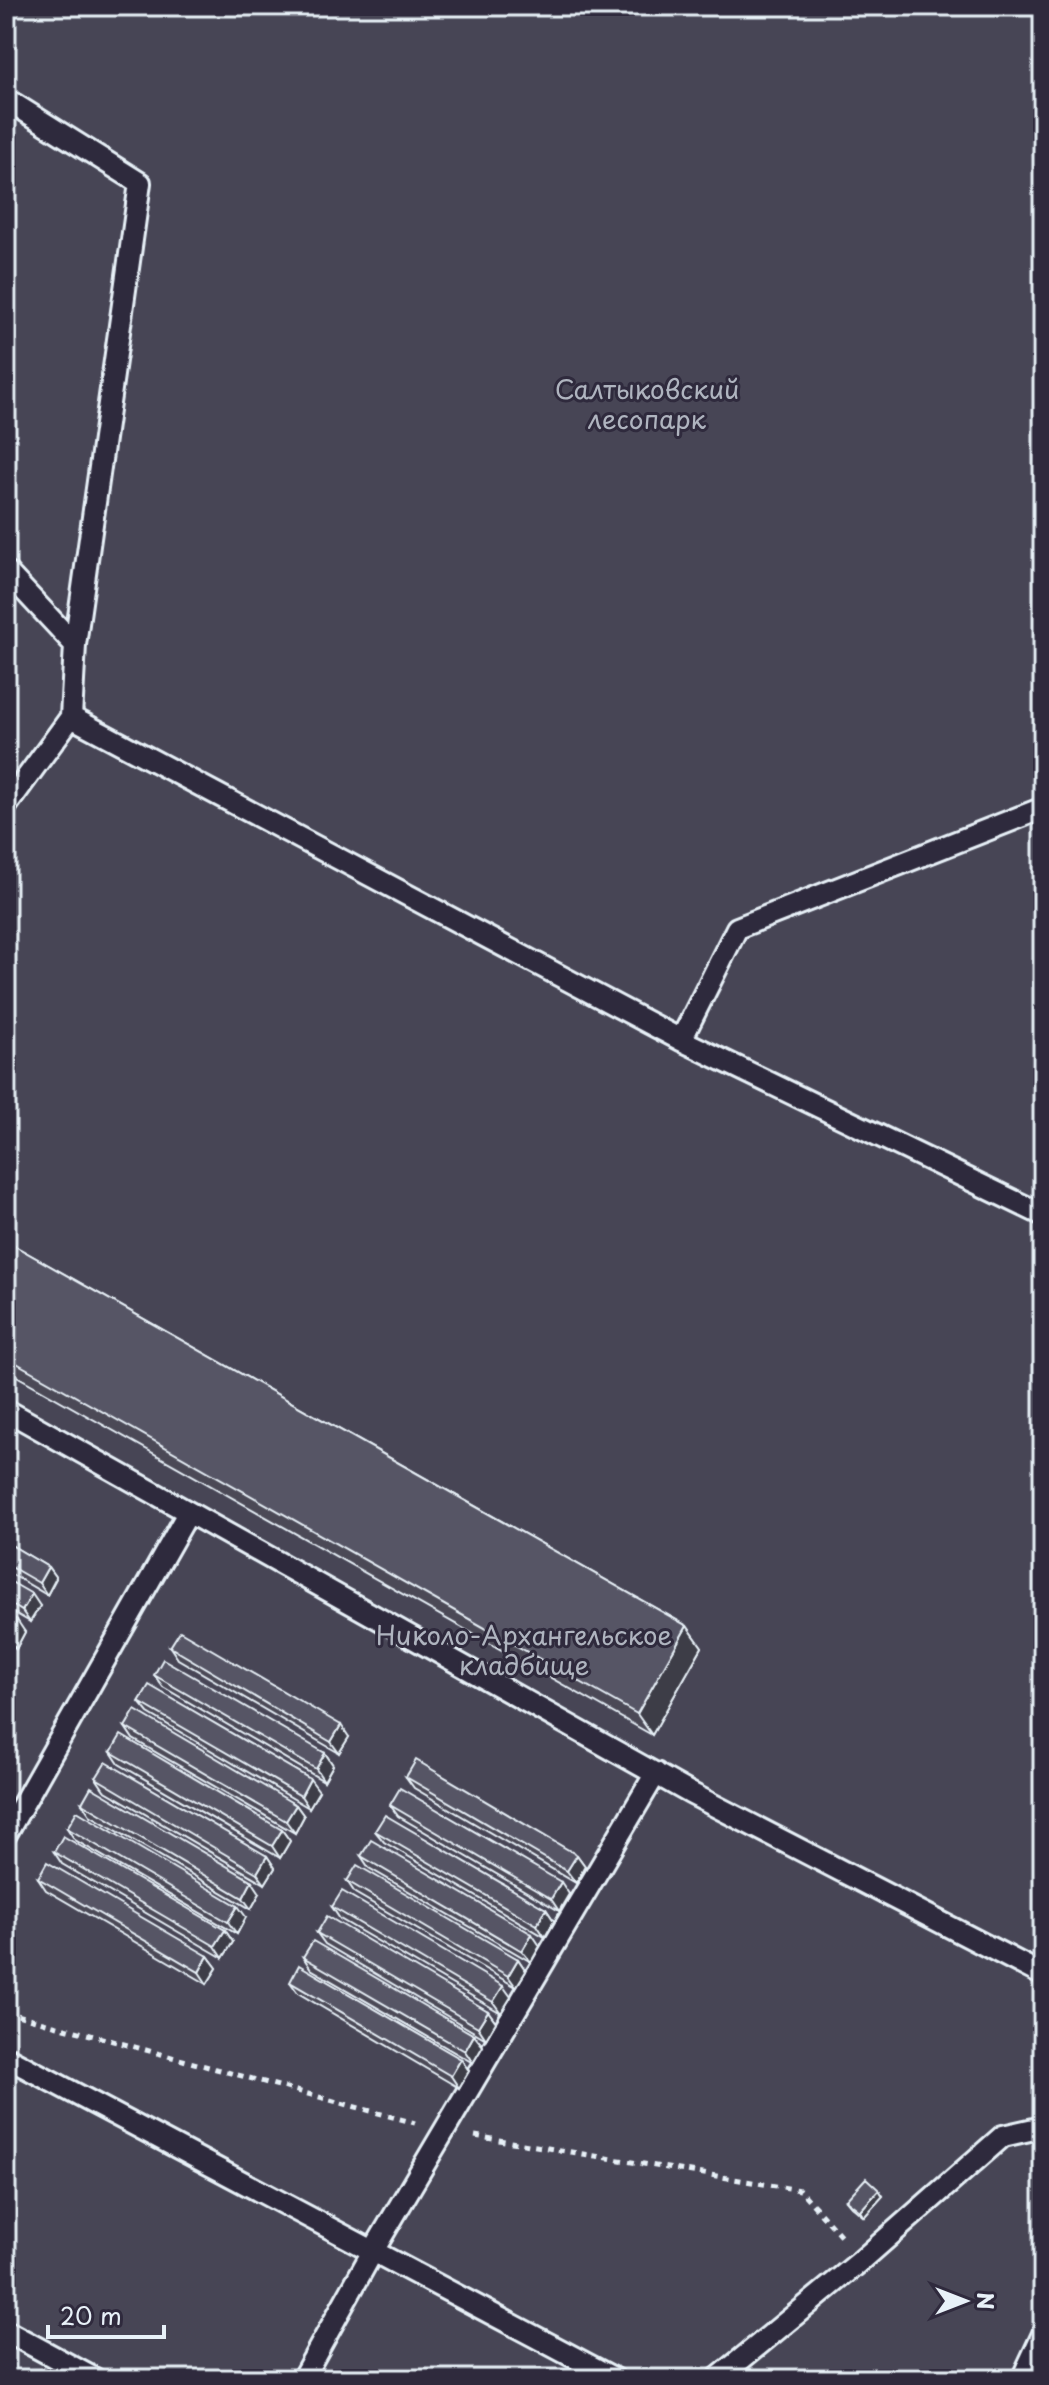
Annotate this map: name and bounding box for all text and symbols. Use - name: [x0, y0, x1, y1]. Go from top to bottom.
- park label: Салтыковский лесопарк: [555, 369, 739, 438]
- park label: Николо-Архангельское кладбище: [376, 1615, 672, 1684]
- north arrow: [925, 2261, 1005, 2341]
- scale bar: [48, 2289, 164, 2339]
- text: N: [970, 2292, 1003, 2310]
- text: 20 m: [60, 2297, 122, 2333]

